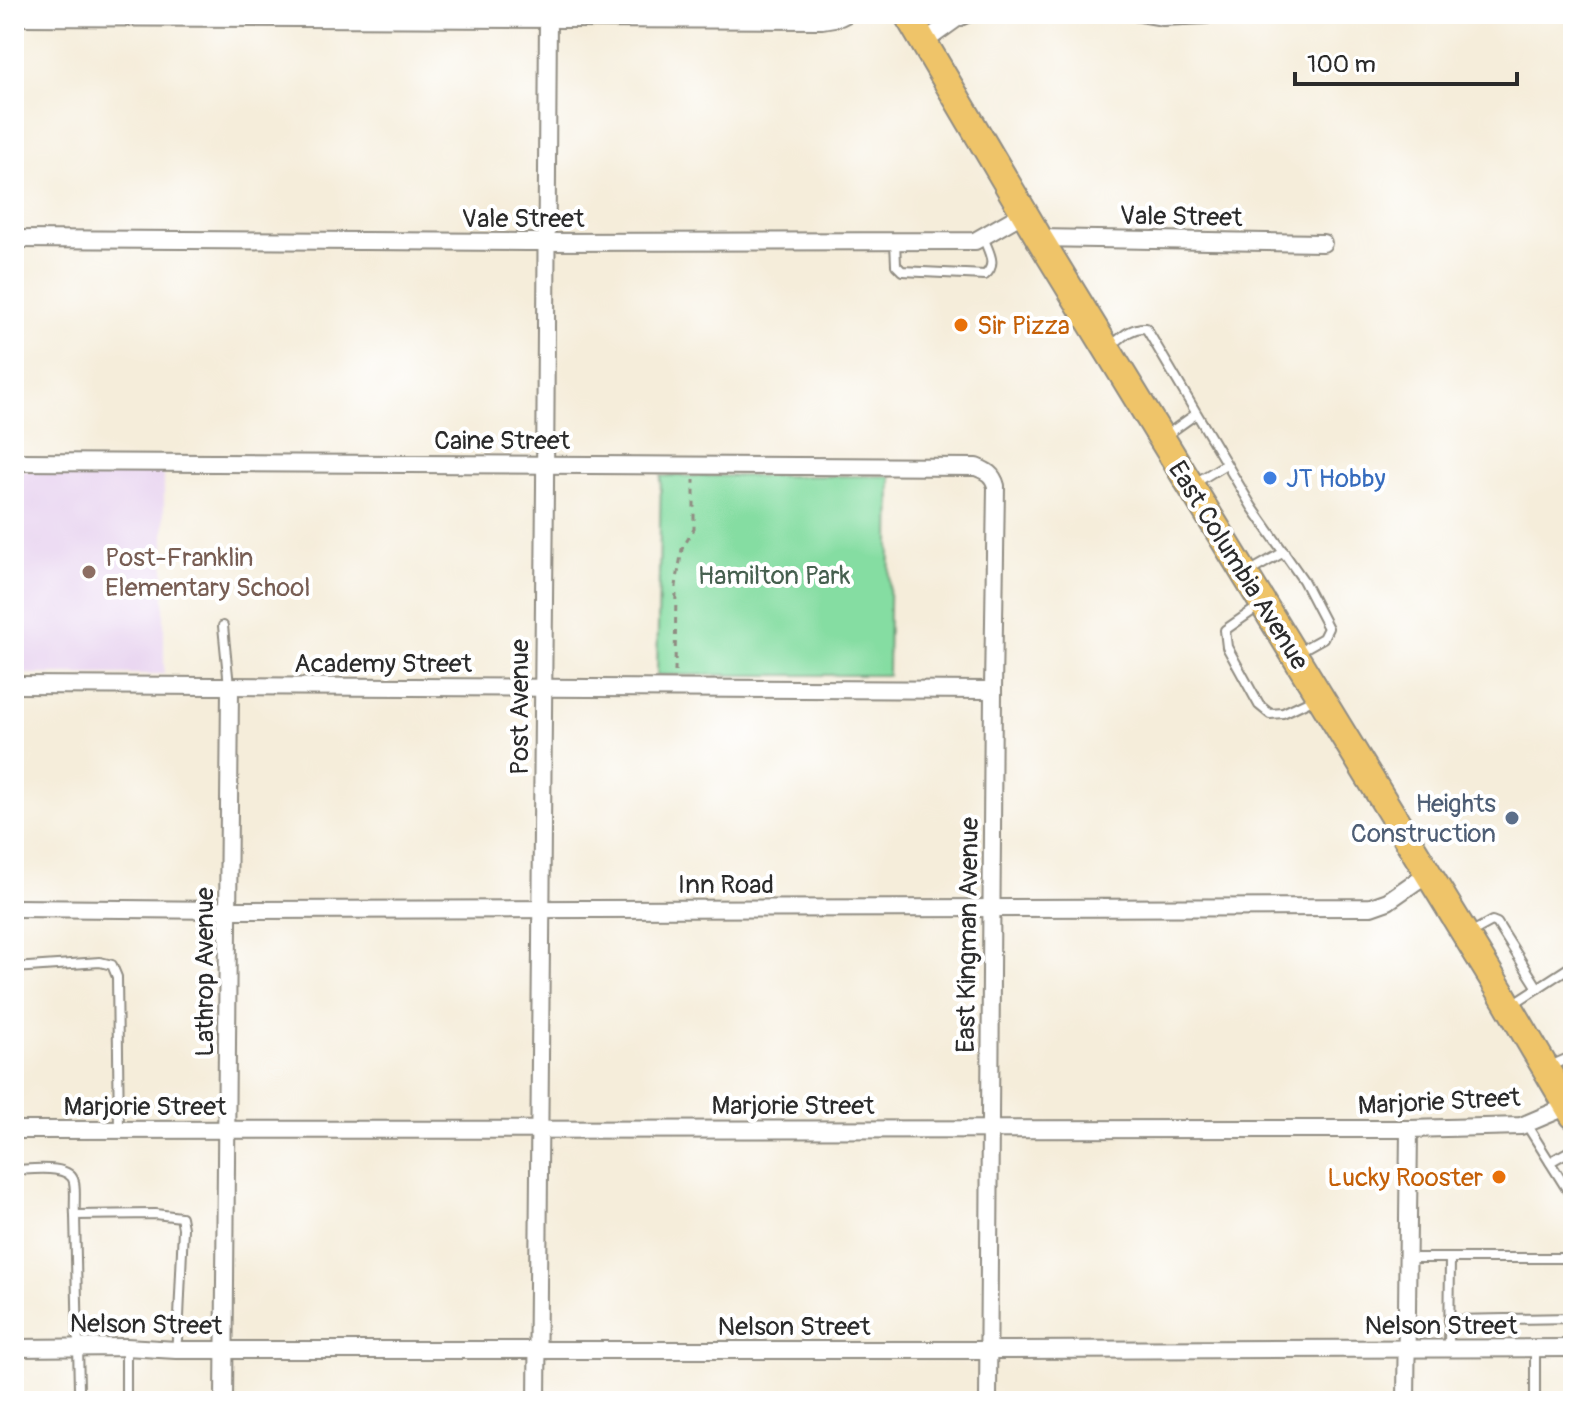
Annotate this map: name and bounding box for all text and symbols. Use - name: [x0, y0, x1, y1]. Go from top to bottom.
- scale bar: [1295, 36, 1517, 86]
- text: 100 m: [1307, 50, 1376, 79]
- street label: Vale Street: [1119, 200, 1243, 234]
- street label: Vale Street: [462, 203, 585, 235]
- place label: Sir Pizza: [977, 310, 1070, 342]
- marker: Sir Pizza: [952, 316, 970, 334]
- street label: Caine Street: [434, 425, 571, 457]
- street label: East Columbia Avenue: [1161, 455, 1315, 676]
- place label: JT Hobby: [1286, 463, 1386, 495]
- marker: JT Hobby: [1261, 469, 1279, 487]
- place label: Post-Franklin Elementary School: [105, 542, 310, 604]
- park label: Hamilton Park: [698, 560, 850, 592]
- marker: Post-Franklin Elementary School: [80, 563, 98, 581]
- street label: Post Avenue: [504, 639, 536, 775]
- street label: Academy Street: [294, 648, 473, 680]
- place label: Heights Construction: [1351, 788, 1496, 850]
- marker: Heights Construction: [1503, 809, 1521, 827]
- street label: East Kingman Avenue: [950, 817, 986, 1053]
- street label: Inn Road: [678, 869, 774, 901]
- street label: Lathrop Avenue: [189, 887, 221, 1057]
- street label: Marjorie Street: [1357, 1082, 1522, 1122]
- street label: Marjorie Street: [712, 1090, 875, 1122]
- street label: Marjorie Street: [64, 1091, 227, 1123]
- place label: Lucky Rooster: [1327, 1162, 1484, 1194]
- marker: Lucky Rooster: [1490, 1168, 1508, 1186]
- street label: Nelson Street: [69, 1308, 223, 1342]
- street label: Nelson Street: [1365, 1310, 1518, 1342]
- street label: Nelson Street: [718, 1311, 871, 1343]

